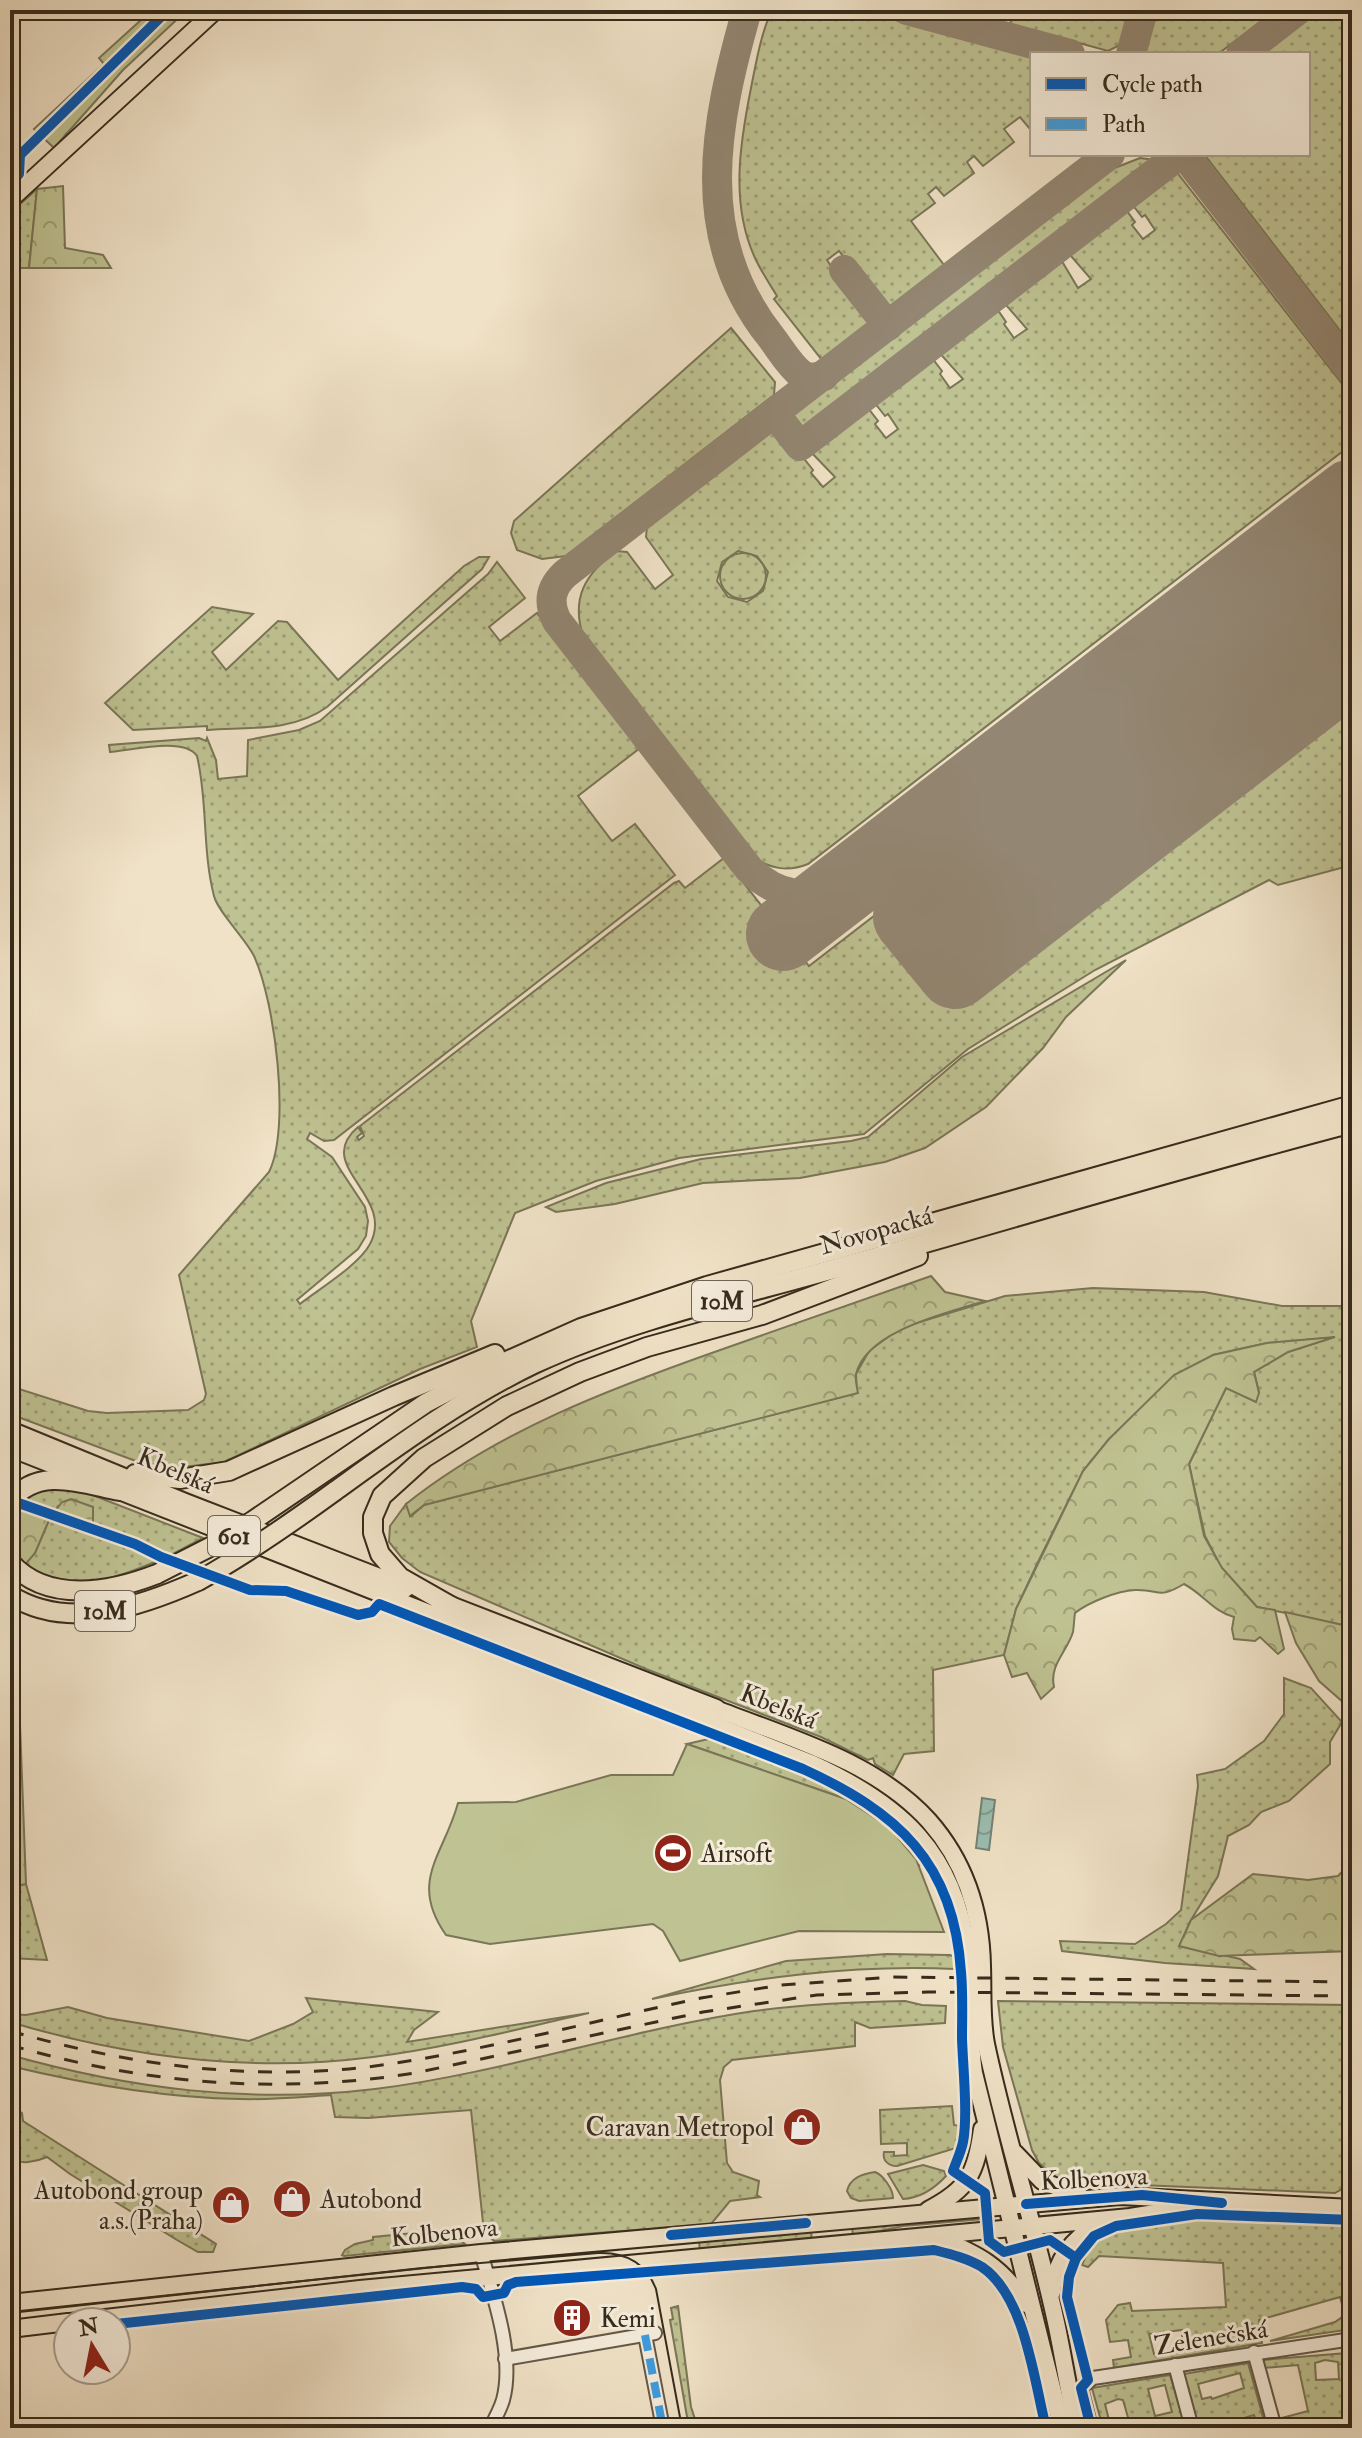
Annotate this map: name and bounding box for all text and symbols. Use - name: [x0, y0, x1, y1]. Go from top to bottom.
- legend: [1030, 52, 1310, 156]
- text: Cycle path: [1102, 69, 1203, 100]
- text: Path: [1102, 109, 1146, 140]
- street label: Novopacká: [816, 1200, 937, 1263]
- road number: 10M: [692, 1281, 752, 1321]
- street label: Kbelská: [132, 1441, 219, 1501]
- road number: 601: [208, 1516, 260, 1556]
- road number: 10M: [75, 1591, 135, 1631]
- street label: Kbelská: [735, 1677, 822, 1737]
- sports icon: Airsoft: [652, 1832, 694, 1874]
- place label: Airsoft: [700, 1838, 772, 1870]
- shop icon: Caravan Metropol: [781, 2106, 823, 2148]
- place label: Caravan Metropol: [585, 2112, 774, 2145]
- street label: Kolbenova: [1039, 2160, 1149, 2198]
- place label: Autobond group a.s.(Praha): [33, 2175, 203, 2237]
- shop icon: Autobond: [271, 2178, 313, 2220]
- shop icon: Autobond group a.s.(Praha): [210, 2184, 252, 2226]
- place label: Autobond: [319, 2184, 422, 2216]
- street label: Kolbenova: [389, 2211, 500, 2255]
- building icon: Kemi: [551, 2297, 593, 2339]
- place label: Kemi: [600, 2303, 656, 2335]
- north arrow: [52, 2306, 132, 2386]
- text: N: [76, 2312, 101, 2343]
- street label: Zelenečská: [1152, 2313, 1270, 2363]

